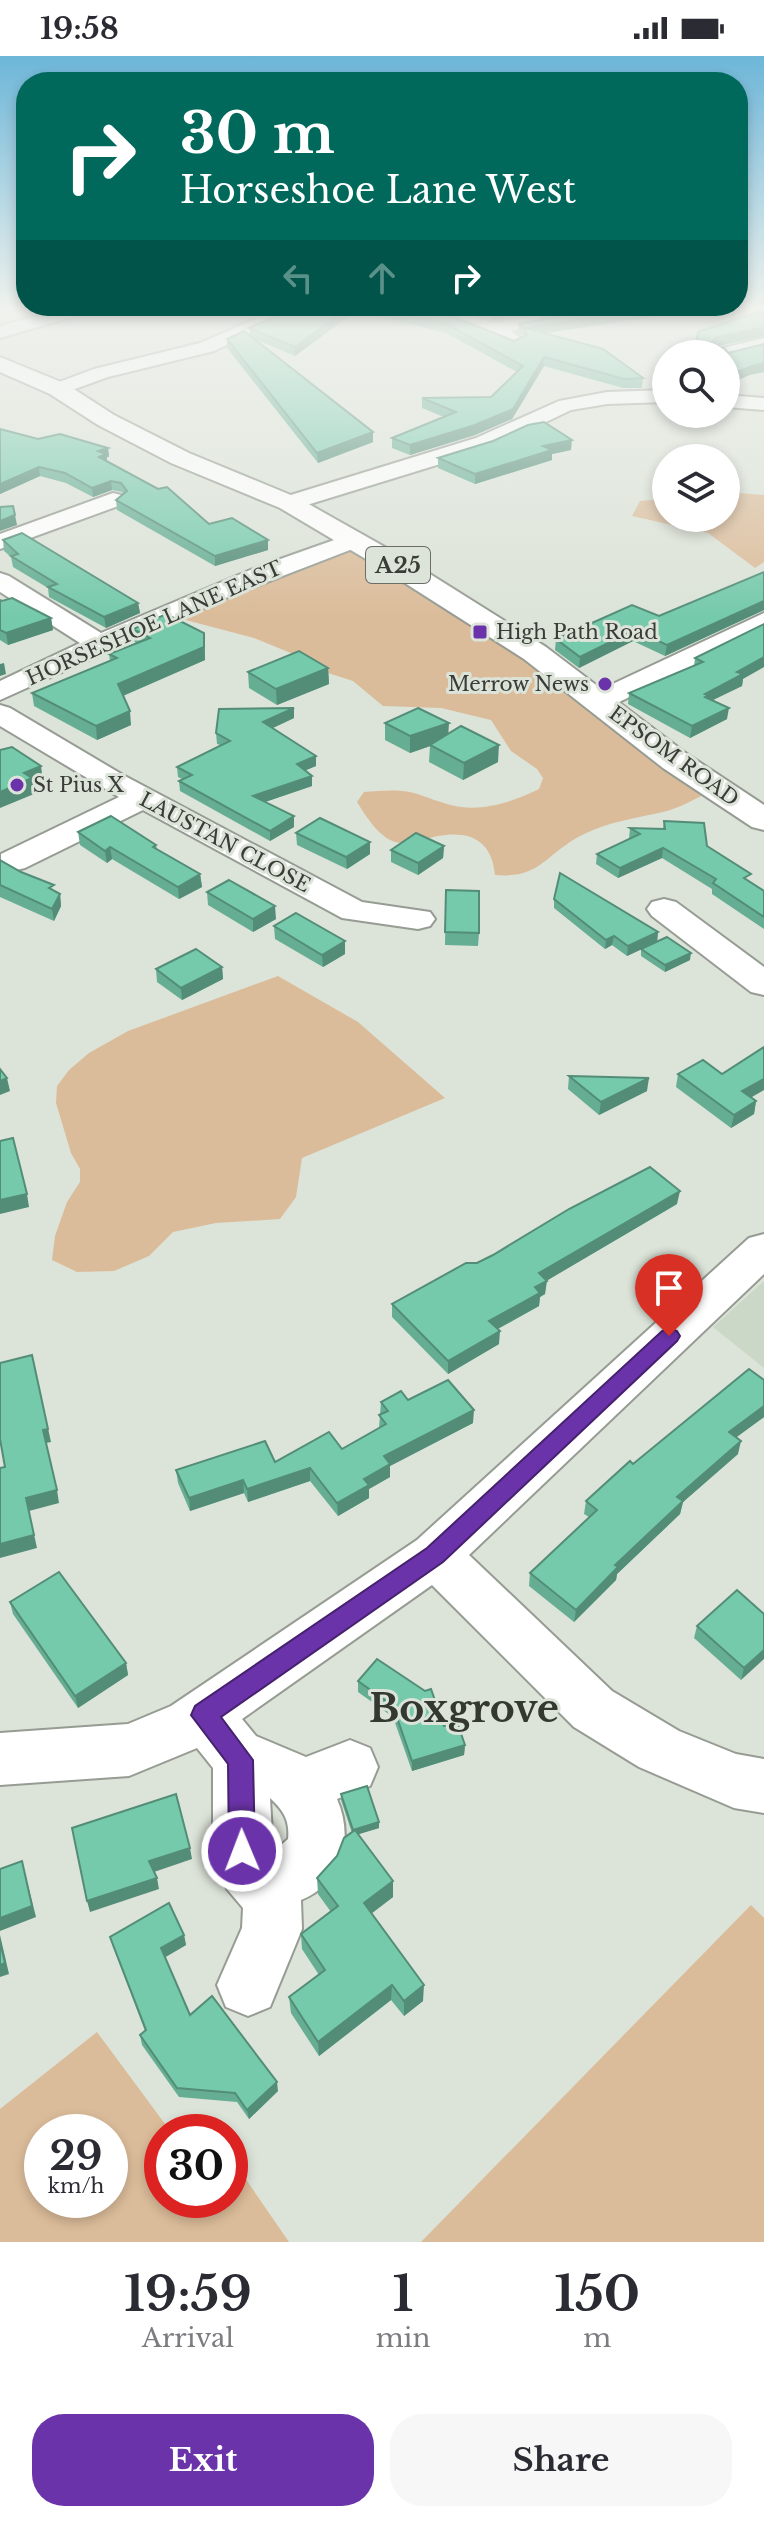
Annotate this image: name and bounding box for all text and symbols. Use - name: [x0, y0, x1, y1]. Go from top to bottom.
- text: 19:58: [40, 10, 119, 47]
- text: 30 m: [180, 99, 335, 168]
- icon: right: [48, 104, 152, 208]
- text: Horseshoe Lane West: [180, 168, 576, 213]
- icon: left: [276, 256, 320, 300]
- icon: ahead: [360, 256, 404, 300]
- icon: right: [444, 256, 488, 300]
- map controls: [652, 340, 740, 532]
- button: search: [652, 340, 740, 428]
- button: layers: [652, 444, 740, 532]
- road number: A25: [366, 547, 430, 583]
- street label: HORSESHOE LANE EAST: [23, 556, 285, 690]
- place label: High Path Road: [496, 620, 658, 644]
- marker: High Path Road: [471, 623, 489, 641]
- place label: Merrow News: [448, 672, 589, 696]
- marker: Merrow News: [596, 675, 614, 693]
- street label: EPSOM ROAD: [605, 701, 743, 811]
- place label: St Pius X: [33, 773, 124, 797]
- marker: St Pius X: [8, 776, 26, 794]
- street label: LAUSTAN CLOSE: [136, 787, 314, 897]
- pin: [635, 1254, 703, 1336]
- icon: arrive: [647, 1266, 691, 1310]
- district label: Boxgrove: [369, 1685, 559, 1732]
- position arrow: [200, 1809, 284, 1893]
- speed limit sign: 30: [144, 2114, 248, 2218]
- text: 29: [50, 2131, 103, 2181]
- text: km/h: [48, 2174, 104, 2198]
- text: 19:59: [124, 2264, 252, 2324]
- text: 1: [393, 2264, 414, 2324]
- text: 150: [554, 2264, 640, 2324]
- text: Arrival: [142, 2322, 234, 2354]
- text: min: [376, 2322, 430, 2354]
- text: m: [583, 2322, 611, 2354]
- button: Exit: [32, 2414, 374, 2506]
- button: Share: [390, 2414, 732, 2506]

